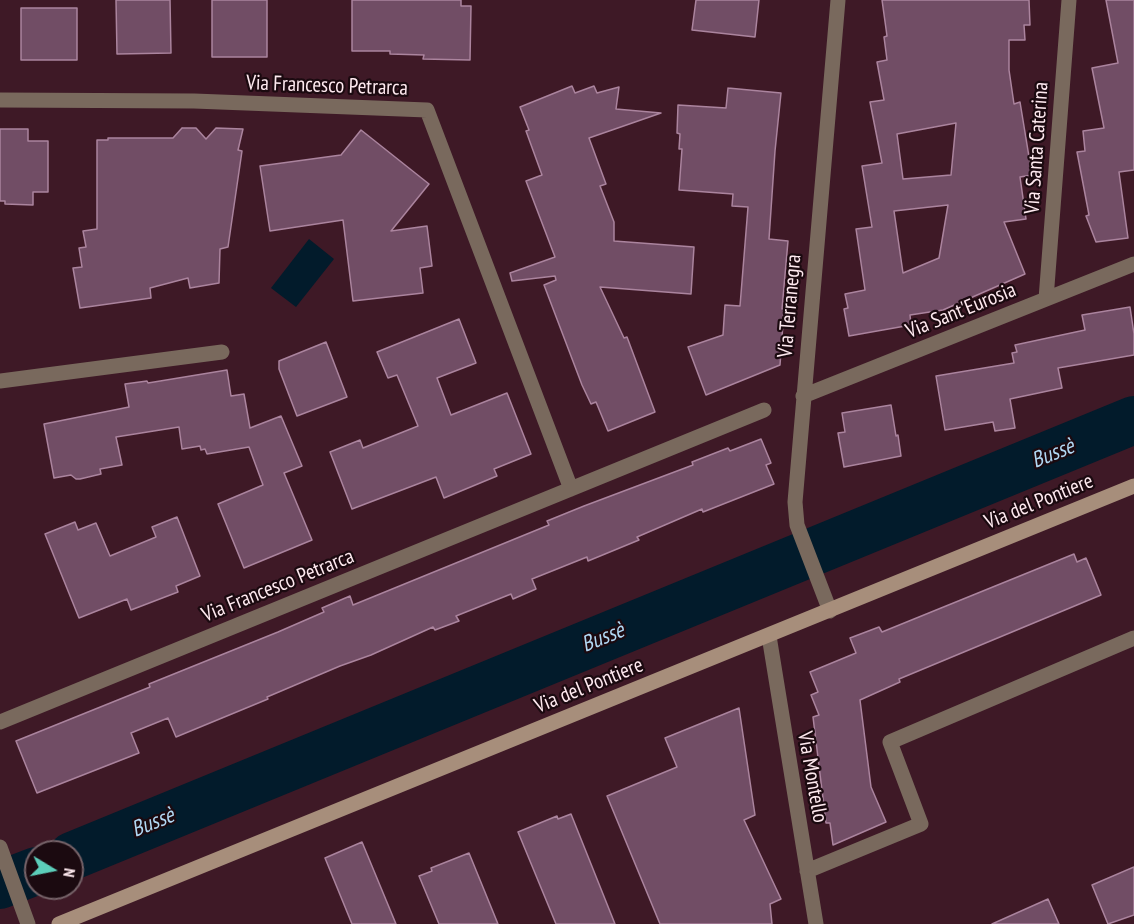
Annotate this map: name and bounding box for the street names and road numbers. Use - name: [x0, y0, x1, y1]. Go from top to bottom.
- street label: Via Francesco Petrarca: [246, 71, 408, 101]
- street label: Via Santa Caterina: [1020, 81, 1054, 215]
- street label: Via Terranegra: [773, 253, 807, 359]
- street label: Via Sant'Eurosia: [902, 278, 1020, 344]
- street label: Via del Pontiere: [981, 469, 1097, 535]
- street label: Via Francesco Petrarca: [198, 544, 358, 628]
- street label: Via del Pontiere: [531, 653, 647, 719]
- street label: Via Montello: [792, 730, 832, 824]

